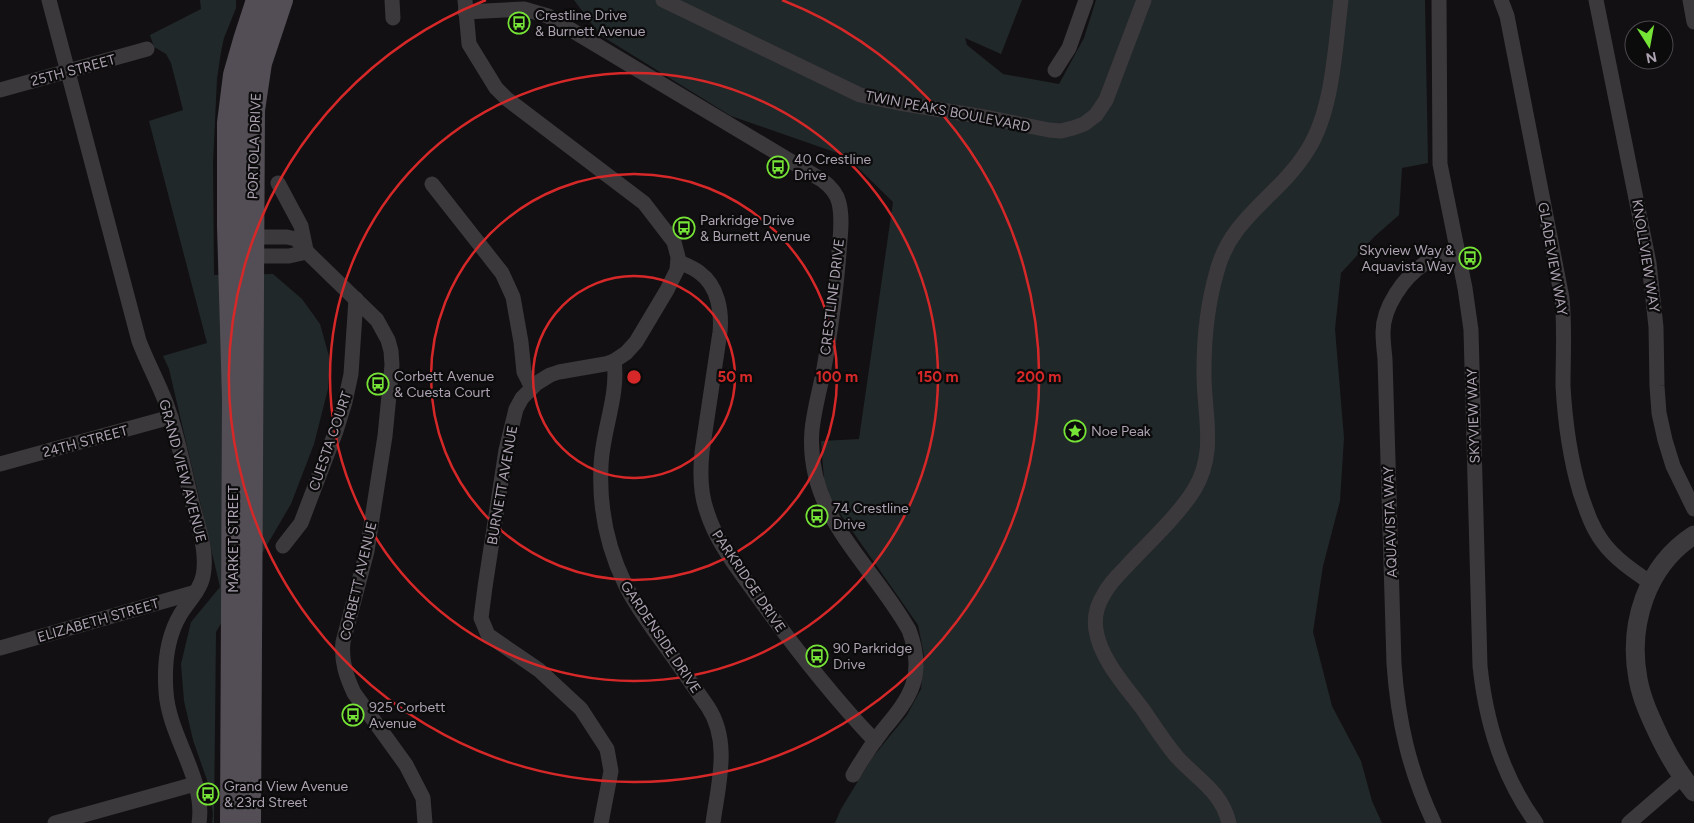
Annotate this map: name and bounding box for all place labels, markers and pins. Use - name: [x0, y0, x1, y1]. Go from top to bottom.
- place label: Crestline Drive & Burnett Avenue: [535, 7, 646, 40]
- bus stop icon: Crestline Drive & Burnett Avenue: [507, 11, 531, 35]
- place label: 40 Crestline Drive: [794, 151, 872, 184]
- bus stop icon: 40 Crestline Drive: [766, 155, 790, 179]
- place label: Parkridge Drive & Burnett Avenue: [700, 212, 811, 245]
- bus stop icon: Parkridge Drive & Burnett Avenue: [672, 216, 696, 240]
- place label: Skyview Way & Aquavista Way: [1359, 242, 1455, 275]
- bus stop icon: Skyview Way & Aquavista Way: [1458, 246, 1482, 270]
- place label: Corbett Avenue & Cuesta Court: [394, 368, 495, 401]
- centre of rings: [625, 368, 643, 386]
- bus stop icon: Corbett Avenue & Cuesta Court: [366, 372, 390, 396]
- place icon: Noe Peak: [1063, 419, 1087, 443]
- place label: Noe Peak: [1091, 423, 1151, 440]
- place label: 74 Crestline Drive: [833, 500, 909, 533]
- bus stop icon: 74 Crestline Drive: [805, 504, 829, 528]
- place label: 90 Parkridge Drive: [833, 640, 912, 673]
- bus stop icon: 90 Parkridge Drive: [805, 644, 829, 668]
- place label: 925 Corbett Avenue: [369, 699, 446, 732]
- bus stop icon: 925 Corbett Avenue: [341, 703, 365, 727]
- place label: Grand View Avenue & 23rd Street: [224, 778, 349, 811]
- bus stop icon: Grand View Avenue & 23rd Street: [196, 782, 220, 806]

